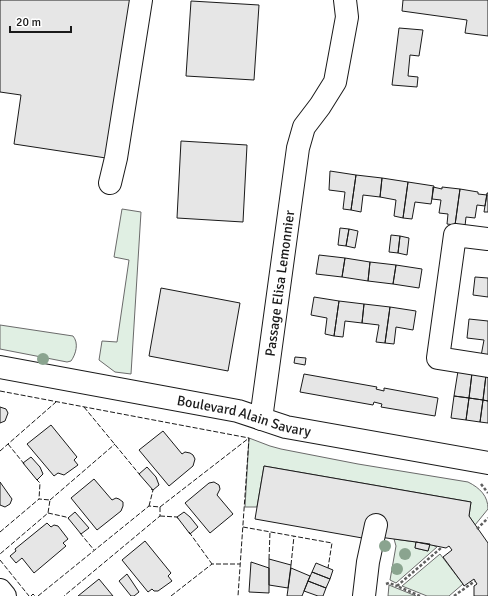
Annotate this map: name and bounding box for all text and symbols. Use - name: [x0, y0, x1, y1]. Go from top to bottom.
- scale bar: [10, 8, 71, 34]
- text: 20 m: [16, 15, 41, 30]
- street label: Passage Elisa Lemonnier: [261, 208, 298, 357]
- street label: Boulevard Alain Savary: [176, 391, 313, 440]

